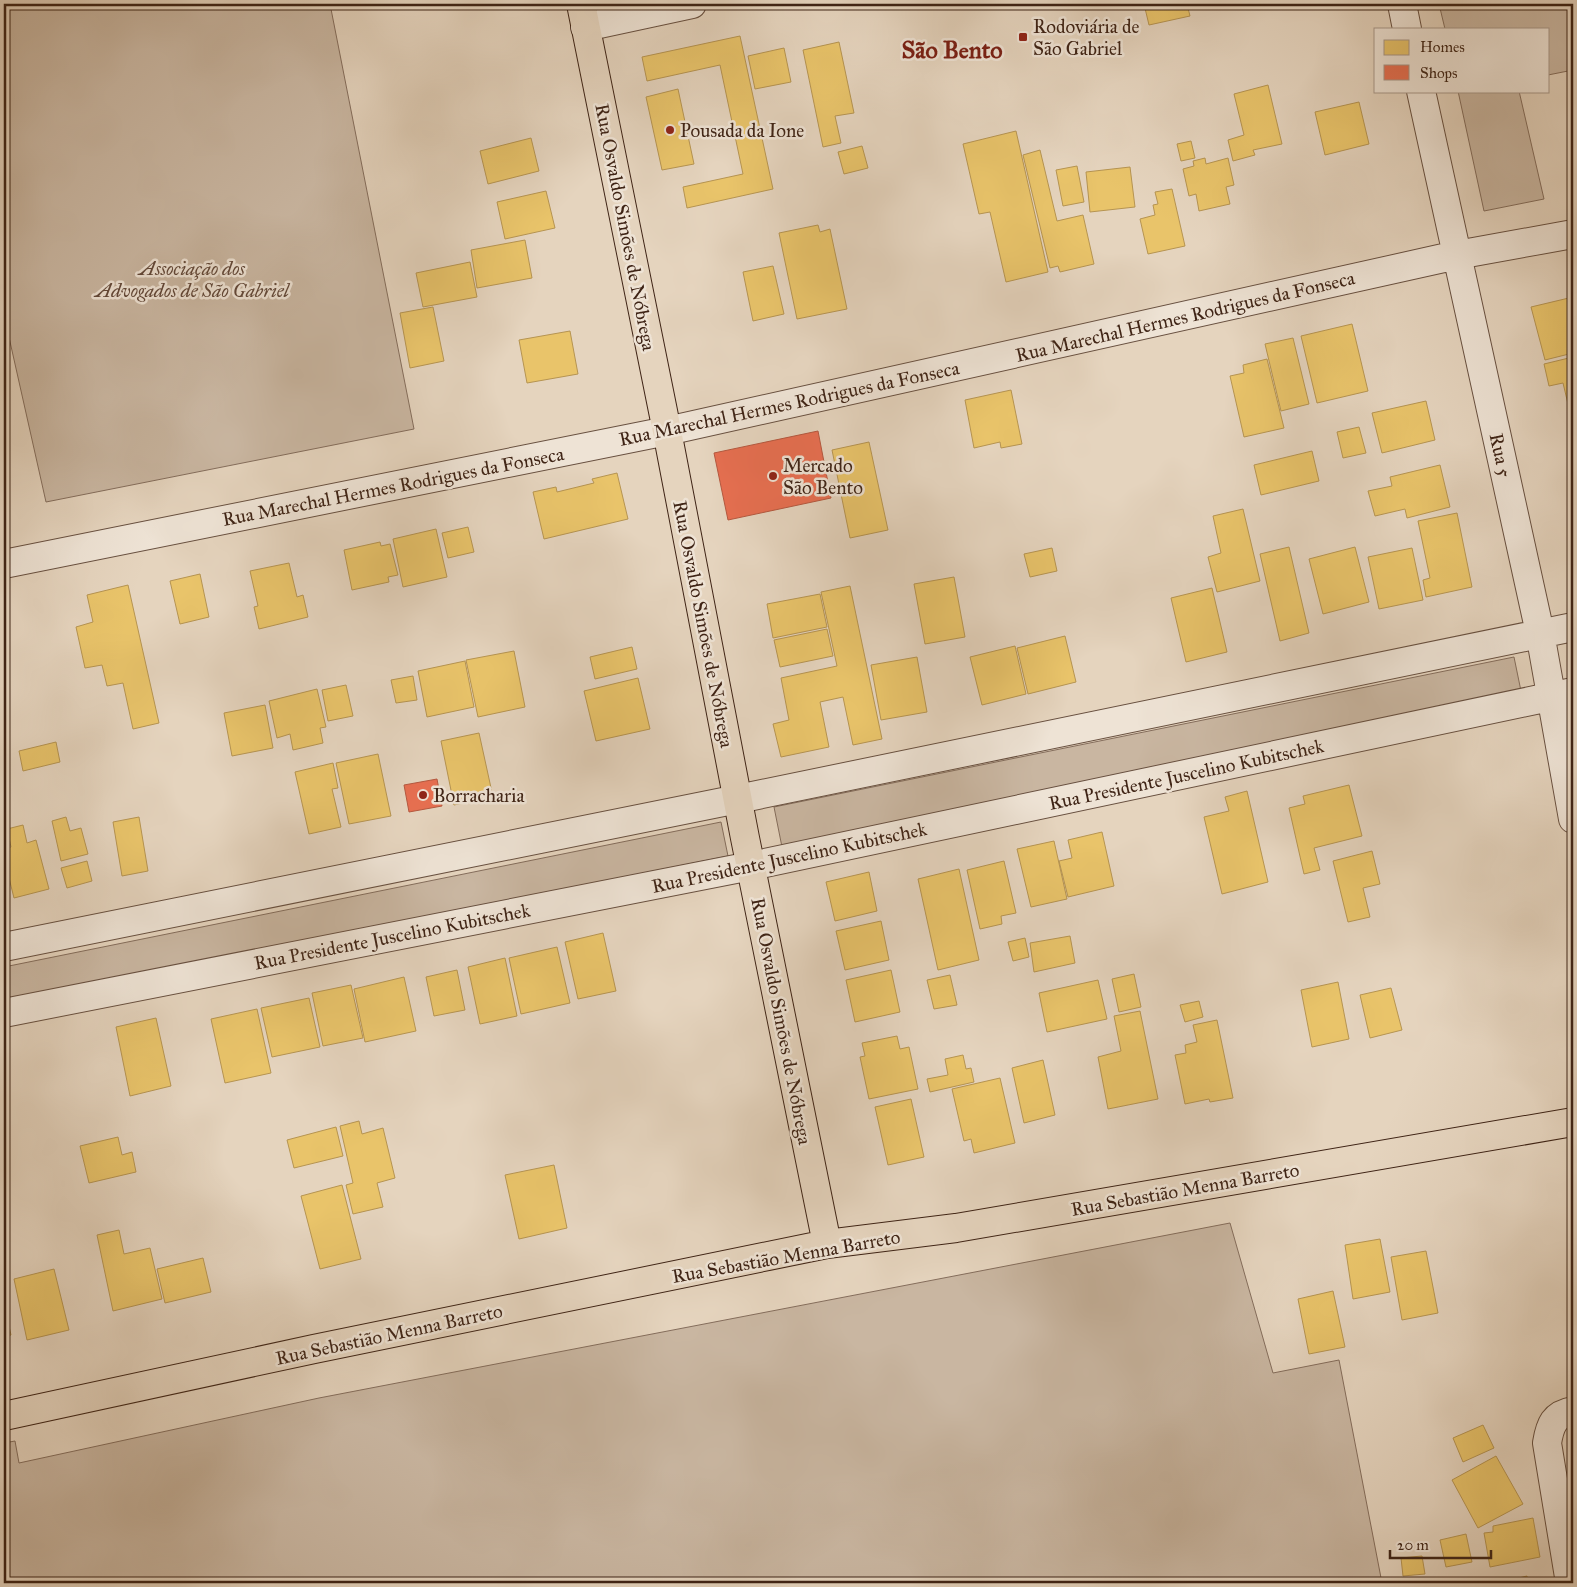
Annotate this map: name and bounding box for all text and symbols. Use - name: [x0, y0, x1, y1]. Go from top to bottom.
- place label: Rodoviária de São Gabriel: [1033, 15, 1139, 60]
- legend: [1374, 28, 1550, 92]
- marker: Rodoviária de São Gabriel: [1017, 31, 1029, 43]
- district label: São Bento: [902, 35, 1002, 65]
- text: Homes: [1420, 38, 1465, 56]
- text: Shops: [1420, 64, 1458, 82]
- street label: Rua Osvaldo Simões de Nóbrega: [589, 102, 661, 354]
- place label: Pousada da Ione: [680, 119, 804, 142]
- marker: Pousada da Ione: [664, 124, 676, 136]
- park label: Associação dos Advogados de São Gabriel: [93, 257, 291, 302]
- street label: Rua Marechal Hermes Rodrigues da Fonseca: [1013, 266, 1358, 368]
- street label: Rua Marechal Hermes Rodrigues da Fonseca: [617, 356, 963, 452]
- street label: Rua 5: [1485, 431, 1516, 479]
- street label: Rua Marechal Hermes Rodrigues da Fonseca: [220, 442, 567, 532]
- place label: Mercado São Bento: [783, 454, 863, 499]
- marker: Mercado São Bento: [767, 470, 779, 482]
- street label: Rua Osvaldo Simões de Nóbrega: [667, 499, 739, 751]
- street label: Rua Presidente Juscelino Kubitschek: [1046, 734, 1326, 816]
- place label: Borracharia: [433, 784, 525, 807]
- marker: Borracharia: [417, 789, 429, 801]
- street label: Rua Presidente Juscelino Kubitschek: [649, 817, 929, 899]
- street label: Rua Osvaldo Simões de Nóbrega: [745, 896, 817, 1148]
- street label: Rua Presidente Juscelino Kubitschek: [252, 898, 532, 976]
- street label: Rua Sebastião Menna Barreto: [1069, 1158, 1301, 1221]
- street label: Rua Sebastião Menna Barreto: [670, 1225, 902, 1288]
- street label: Rua Sebastião Menna Barreto: [274, 1299, 505, 1370]
- scale bar: [1390, 1527, 1491, 1559]
- text: 20 m: [1397, 1536, 1429, 1554]

